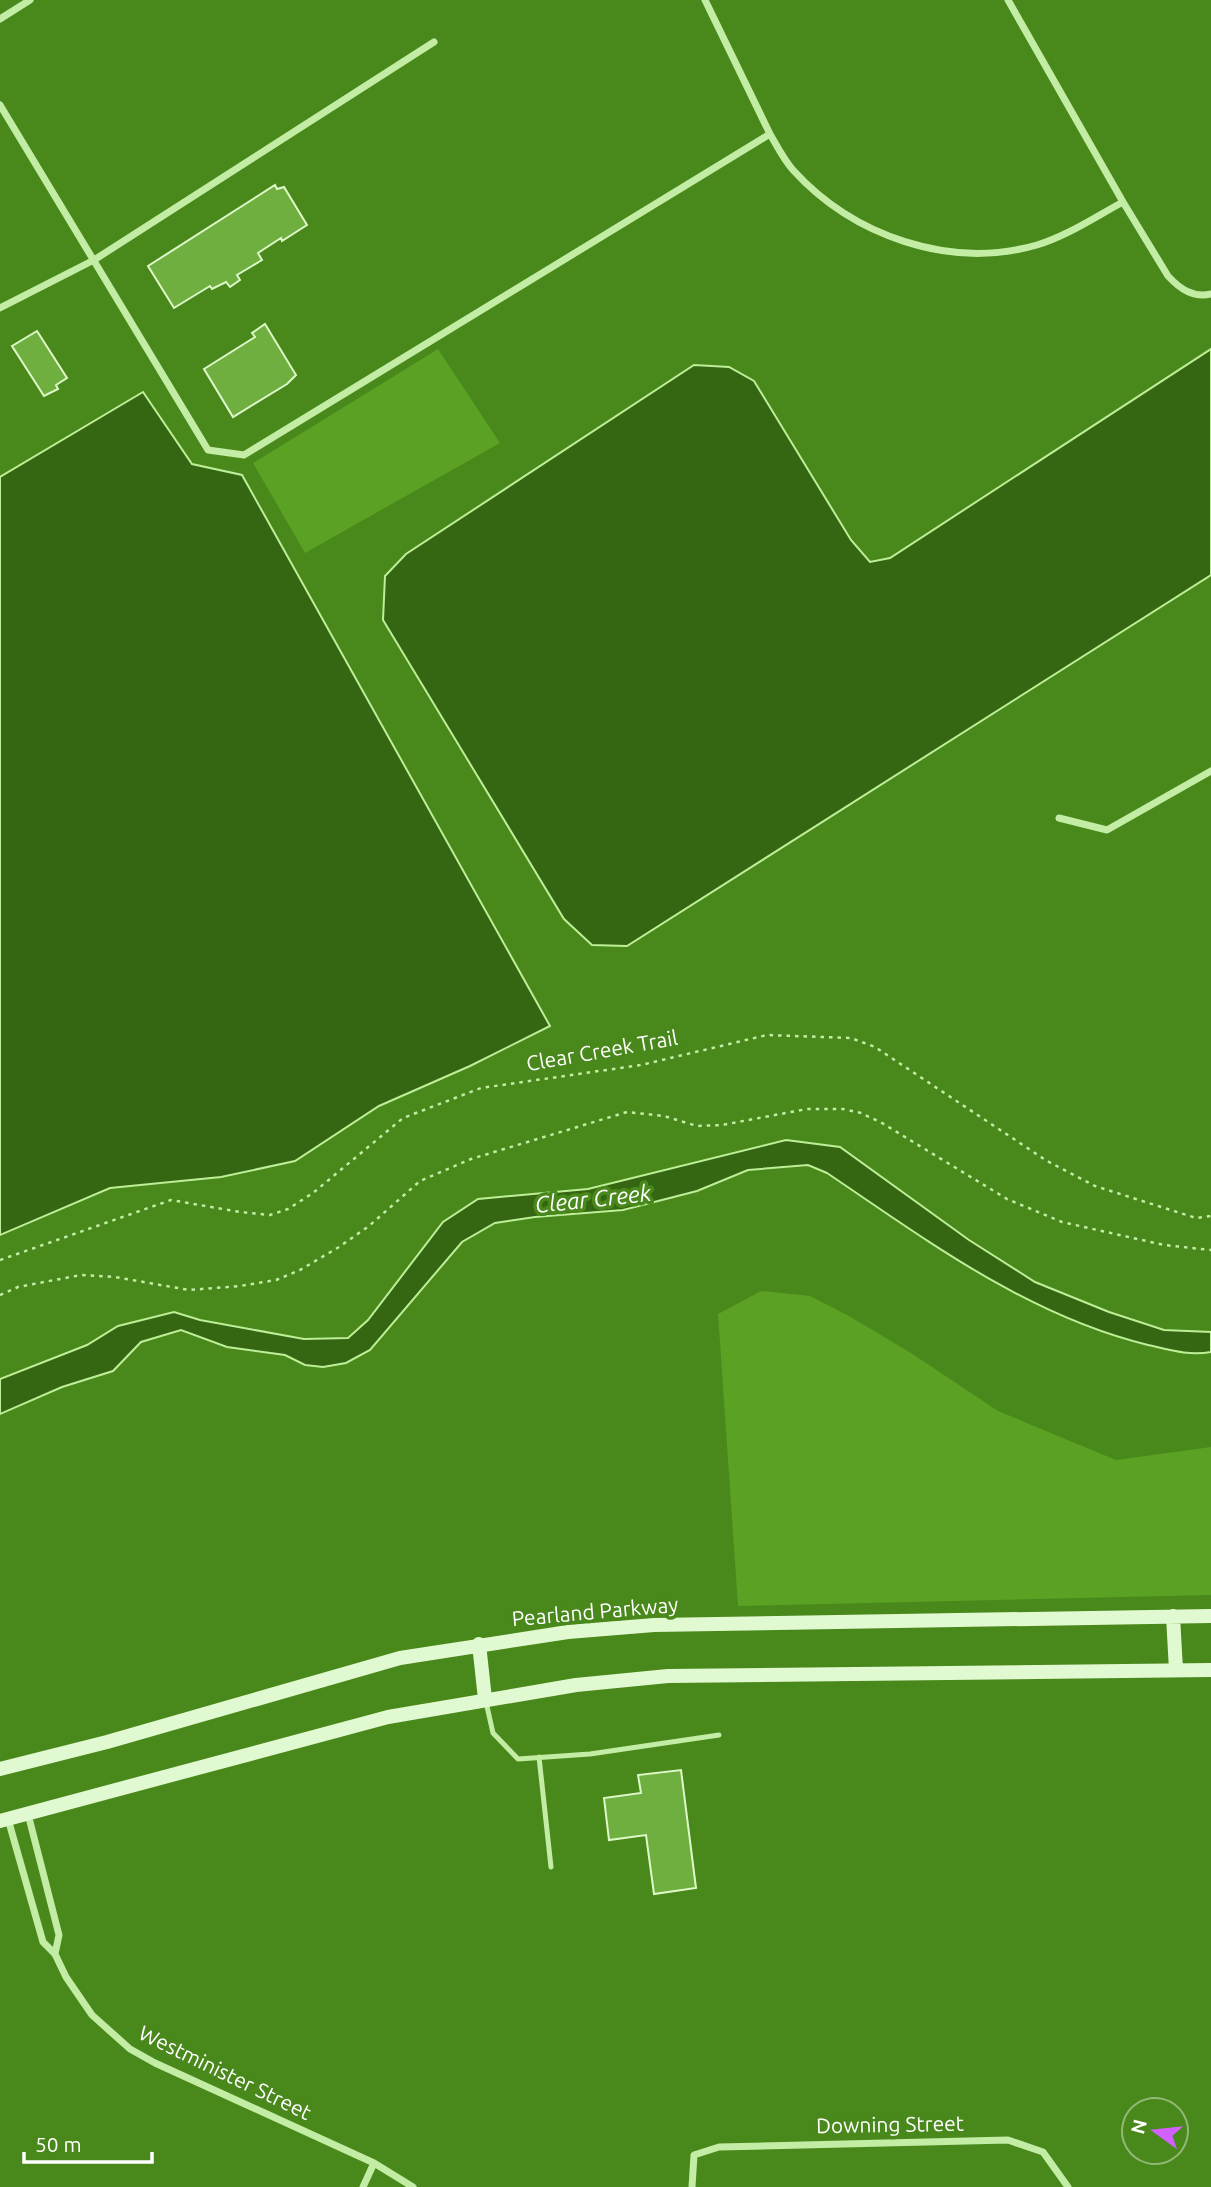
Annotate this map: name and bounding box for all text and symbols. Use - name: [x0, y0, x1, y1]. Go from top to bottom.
- street label: Clear Creek Trail: [524, 1025, 679, 1075]
- water label: Clear Creek: [534, 1180, 653, 1217]
- street label: Pearland Parkway: [511, 1592, 679, 1630]
- street label: Westminister Street: [135, 2020, 316, 2124]
- north arrow: [1120, 2096, 1190, 2166]
- street label: Downing Street: [816, 2111, 964, 2137]
- text: N: [1126, 2117, 1151, 2136]
- scale bar: [24, 2120, 152, 2164]
- text: 50 m: [35, 2132, 82, 2156]

